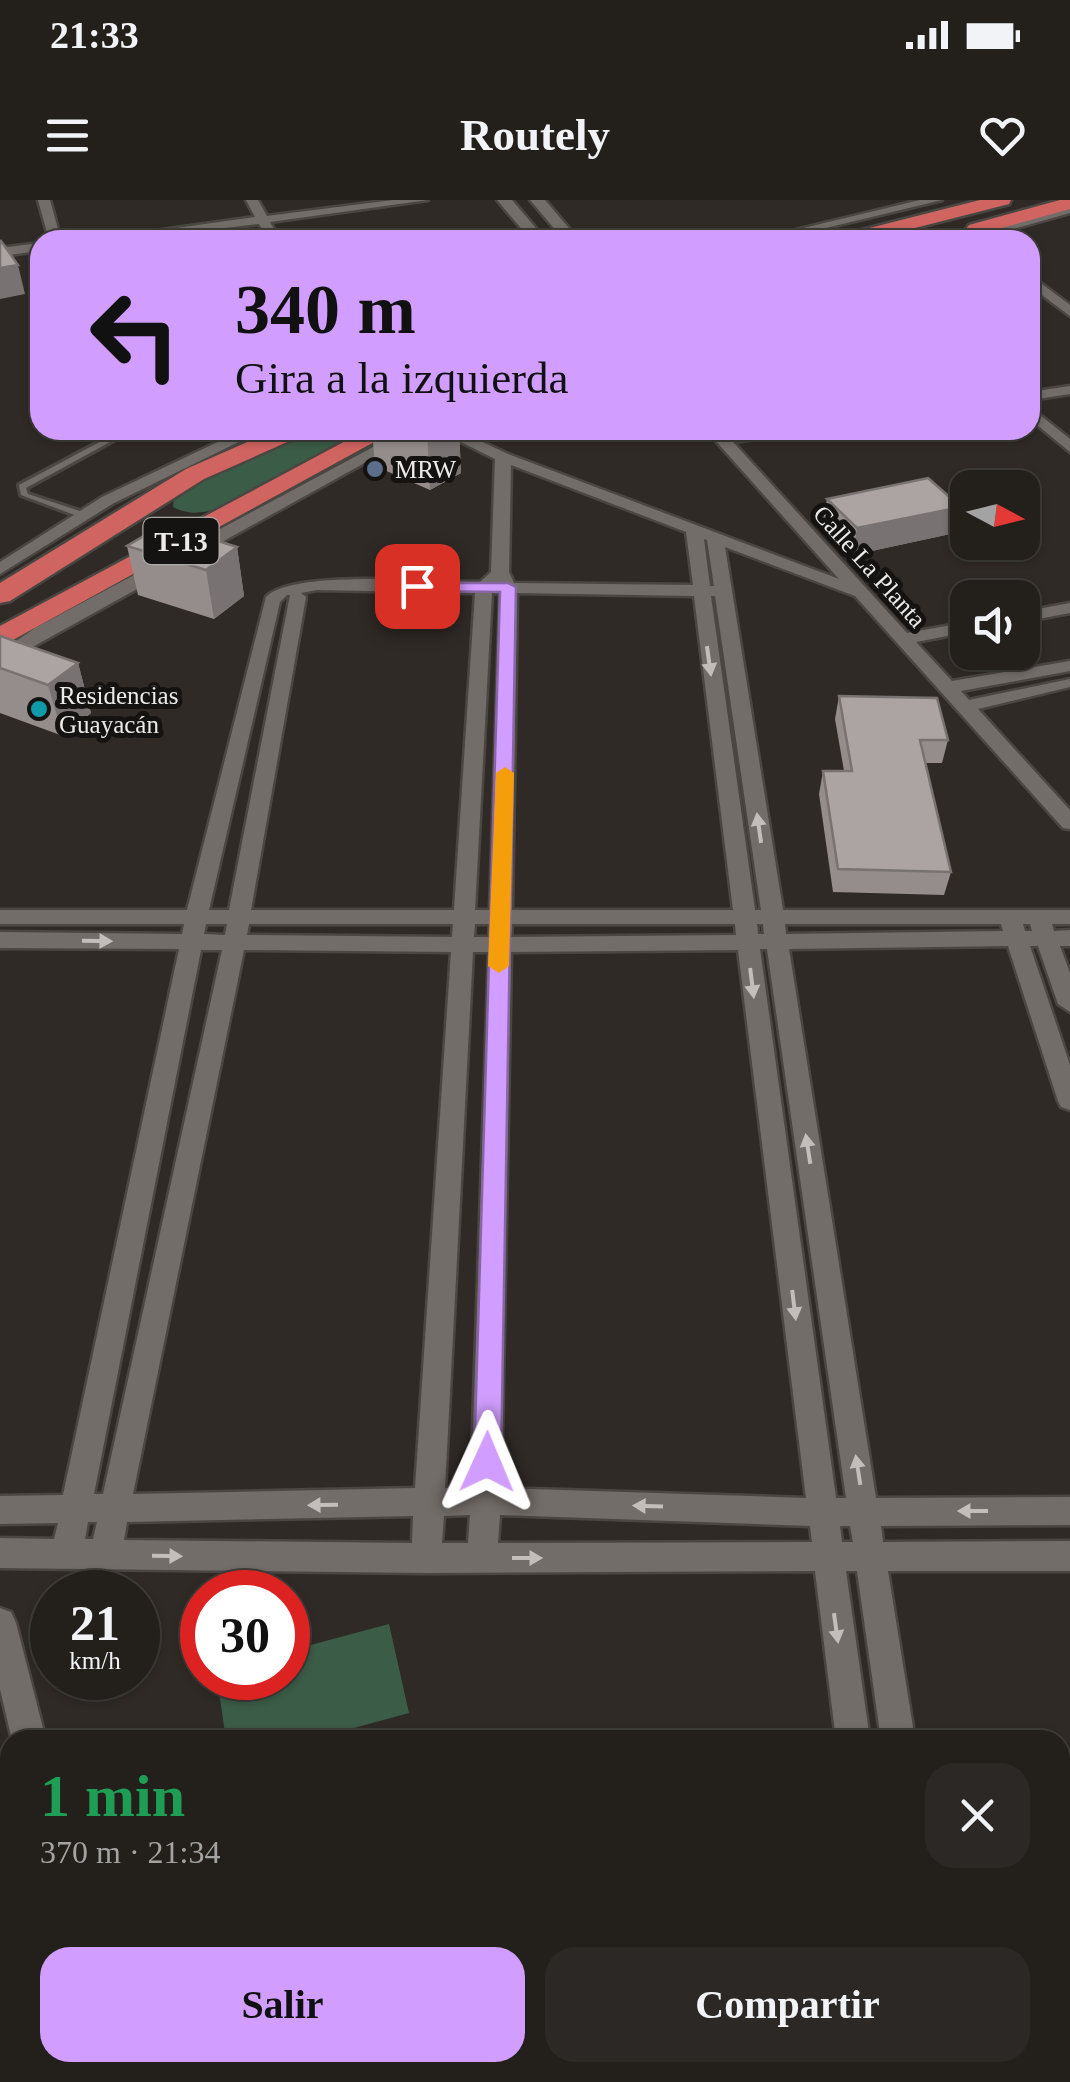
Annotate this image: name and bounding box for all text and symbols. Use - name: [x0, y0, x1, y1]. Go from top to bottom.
- text: 21:33: [50, 14, 139, 56]
- icon: menu: [40, 108, 95, 163]
- icon: heart: [975, 108, 1030, 163]
- text: Routely: [460, 110, 610, 160]
- icon: left: [70, 270, 200, 400]
- text: 340 m: [235, 271, 416, 348]
- text: Gira a la izquierda: [235, 353, 569, 403]
- place label: MRW: [395, 456, 457, 483]
- marker: MRW: [364, 458, 386, 480]
- north arrow: [950, 470, 1040, 560]
- map controls: [950, 470, 1040, 670]
- street label: Calle La Planta: [808, 500, 931, 633]
- road number: T-13: [144, 518, 218, 564]
- pin: [375, 544, 460, 629]
- icon: arrive: [390, 559, 445, 614]
- button: sound: [950, 580, 1040, 670]
- one-way arrow: [702, 646, 718, 677]
- place label: Residencias Guayacán: [59, 682, 178, 738]
- marker: Residencias Guayacán: [28, 698, 50, 720]
- one-way arrow: [750, 812, 766, 843]
- one-way arrow: [82, 933, 114, 949]
- one-way arrow: [745, 968, 761, 999]
- one-way arrow: [800, 1133, 815, 1165]
- one-way arrow: [787, 1290, 803, 1322]
- position arrow: [435, 1410, 539, 1514]
- one-way arrow: [849, 1454, 865, 1486]
- one-way arrow: [306, 1497, 338, 1513]
- one-way arrow: [631, 1498, 663, 1514]
- one-way arrow: [956, 1503, 988, 1519]
- one-way arrow: [152, 1548, 184, 1564]
- one-way arrow: [512, 1550, 544, 1566]
- speed limit sign: 30: [180, 1570, 310, 1700]
- text: 21: [70, 1595, 120, 1651]
- one-way arrow: [829, 1612, 845, 1644]
- text: km/h: [69, 1647, 121, 1674]
- text: 1 min: [40, 1763, 185, 1829]
- button: close: [925, 1763, 1030, 1868]
- text: 370 m · 21:34: [40, 1834, 220, 1870]
- button: Salir: [40, 1947, 525, 2062]
- button: Compartir: [545, 1947, 1030, 2062]

